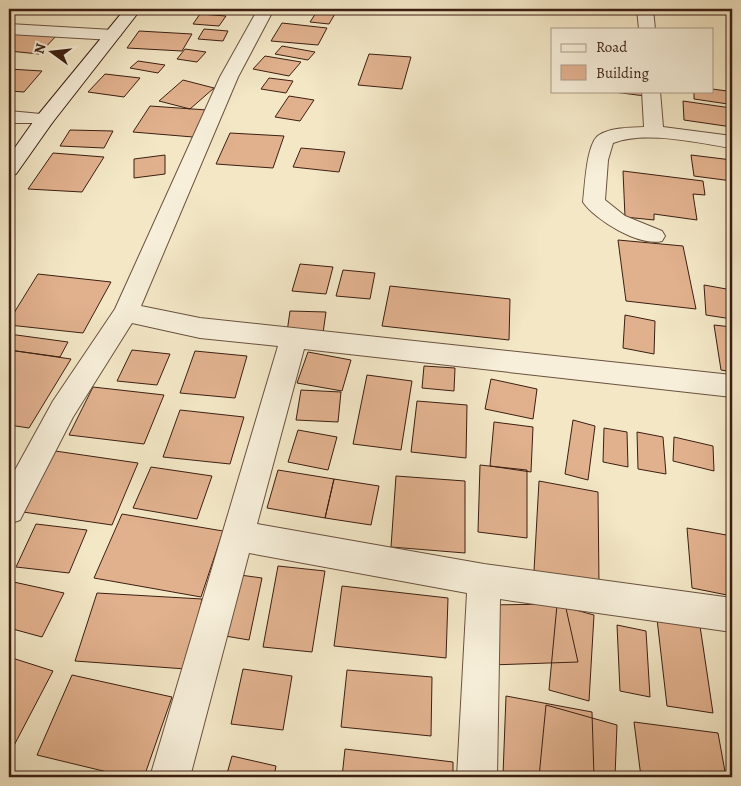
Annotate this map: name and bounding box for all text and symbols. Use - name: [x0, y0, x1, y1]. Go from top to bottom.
- north arrow: [28, 28, 78, 78]
- legend: [551, 28, 714, 92]
- text: Road: [596, 37, 628, 57]
- text: N: [29, 41, 50, 56]
- text: Building: [596, 63, 649, 83]

